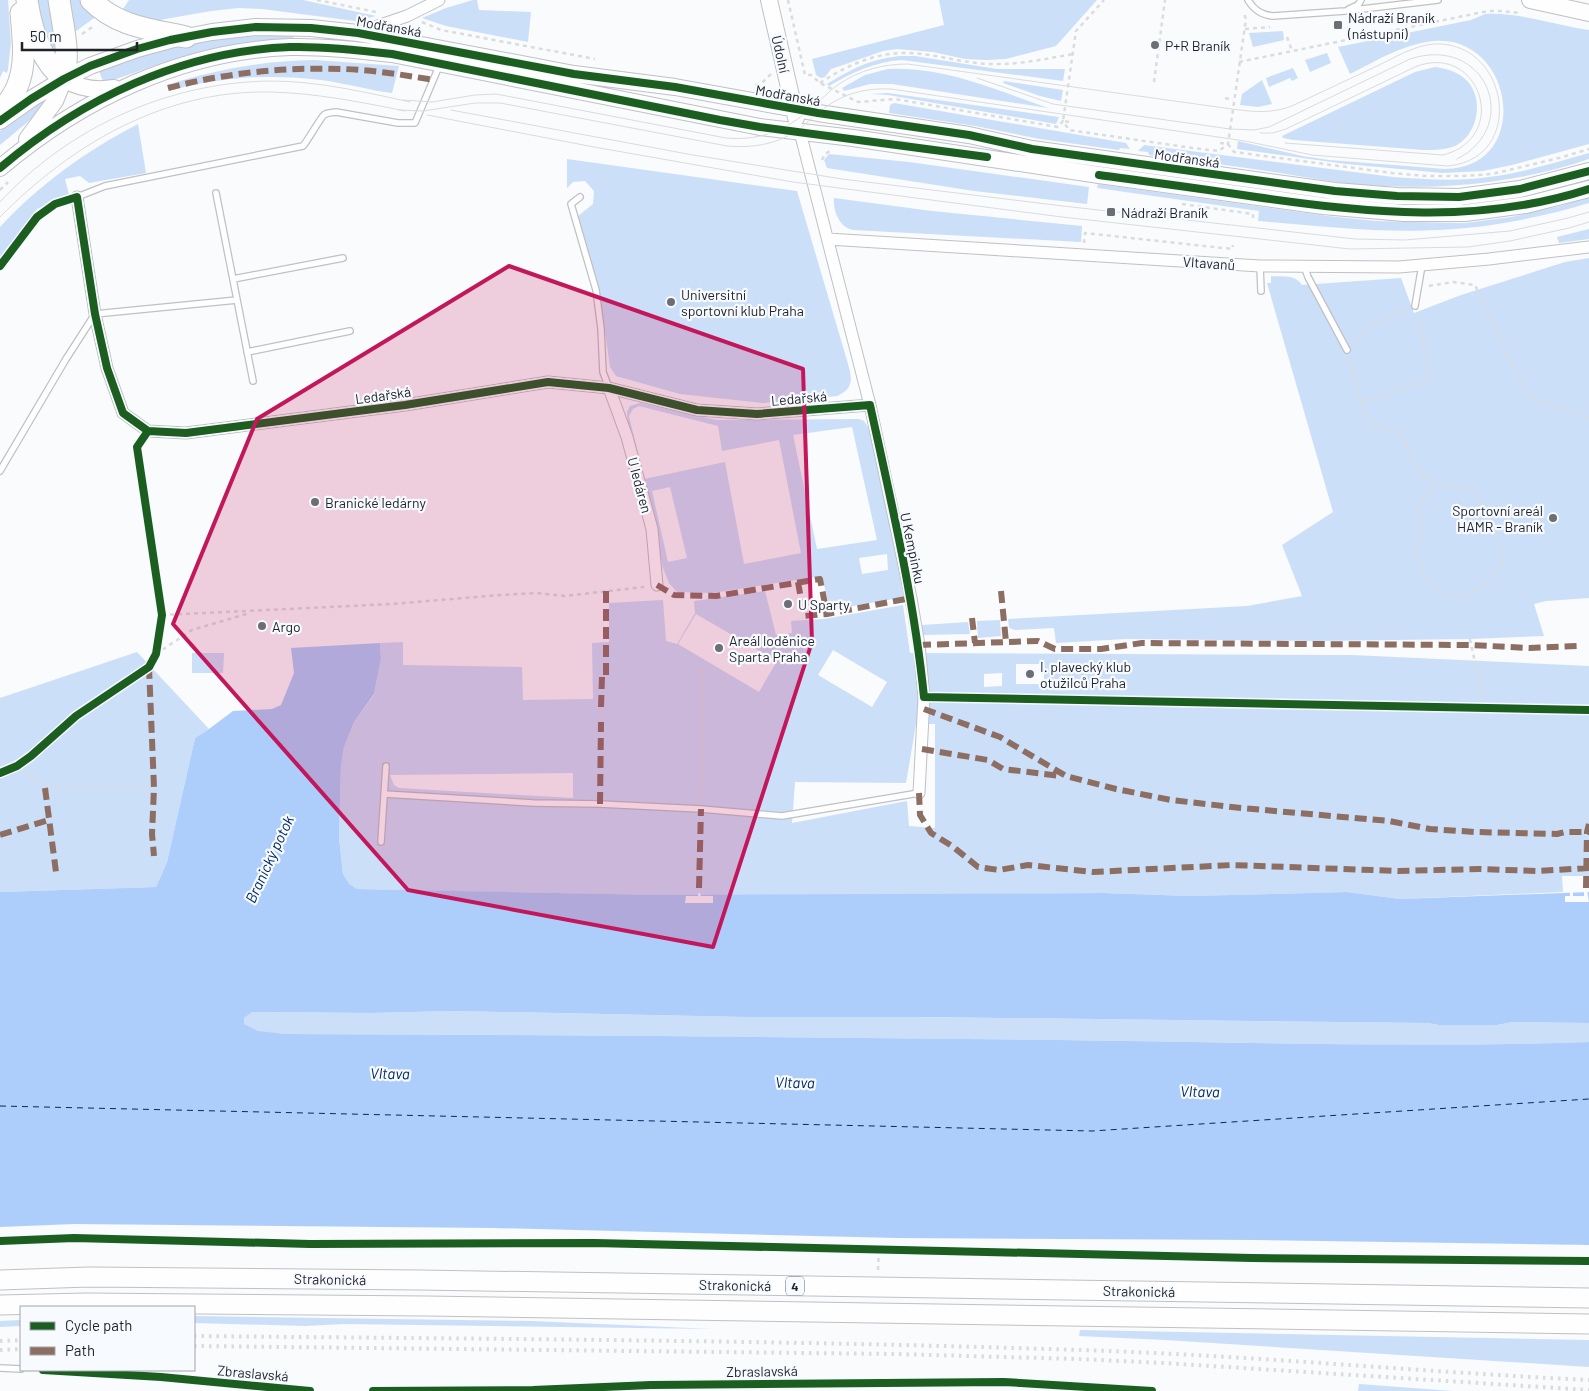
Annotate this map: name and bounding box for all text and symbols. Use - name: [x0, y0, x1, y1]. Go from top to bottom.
- place label: Nádraží Braník (nástupní): [1347, 9, 1435, 42]
- street label: Modřanská: [355, 12, 423, 40]
- marker: Nádraží Braník (nástupní): [1332, 19, 1344, 31]
- scale bar: [22, 20, 138, 52]
- text: 50 m: [30, 27, 62, 45]
- street label: Údolní: [768, 34, 794, 74]
- place label: P+R Braník: [1165, 37, 1230, 54]
- marker: P+R Braník: [1149, 39, 1161, 51]
- street label: Modřanská: [754, 81, 822, 109]
- street label: Modřanská: [1153, 145, 1221, 171]
- place label: Nádraží Braník: [1121, 204, 1208, 221]
- marker: Nádraží Braník: [1105, 206, 1117, 218]
- street label: Vltavanů: [1182, 253, 1236, 273]
- place label: Universitní sportovní klub Praha: [681, 286, 804, 319]
- marker: Universitní sportovní klub Praha: [665, 296, 677, 308]
- street label: Ledařská: [354, 383, 412, 407]
- street label: Ledařská: [770, 387, 828, 409]
- street label: U ledáren: [624, 455, 656, 515]
- place label: Branické ledárny: [325, 494, 426, 511]
- marker: Branické ledárny: [309, 496, 321, 508]
- place label: Sportovní areál HAMR - Braník: [1452, 502, 1543, 535]
- street label: U Kempinku: [897, 511, 929, 585]
- marker: Sportovní areál HAMR - Braník: [1547, 512, 1559, 524]
- place label: U Sparty: [798, 596, 850, 613]
- marker: U Sparty: [782, 598, 794, 610]
- place label: Argo: [272, 618, 301, 635]
- marker: Argo: [256, 620, 268, 632]
- place label: Areál loděnice Sparta Praha: [729, 632, 815, 665]
- marker: Areál loděnice Sparta Praha: [713, 642, 725, 654]
- place label: I. plavecký klub otužilců Praha: [1040, 658, 1131, 691]
- marker: I. plavecký klub otužilců Praha: [1024, 668, 1036, 680]
- water label: Branický potok: [241, 812, 297, 906]
- water label: Vltava: [370, 1064, 410, 1082]
- water label: Vltava: [775, 1073, 815, 1091]
- water label: Vltava: [1180, 1082, 1220, 1100]
- street label: Strakonická: [294, 1270, 366, 1288]
- street label: Strakonická: [699, 1276, 771, 1294]
- road number: 4: [786, 1276, 804, 1295]
- street label: Strakonická: [1103, 1282, 1175, 1300]
- legend: [20, 1306, 195, 1371]
- text: Cycle path: [65, 1316, 132, 1334]
- text: Path: [65, 1341, 95, 1359]
- street label: Zbraslavská: [217, 1361, 289, 1385]
- street label: Zbraslavská: [726, 1362, 798, 1380]

